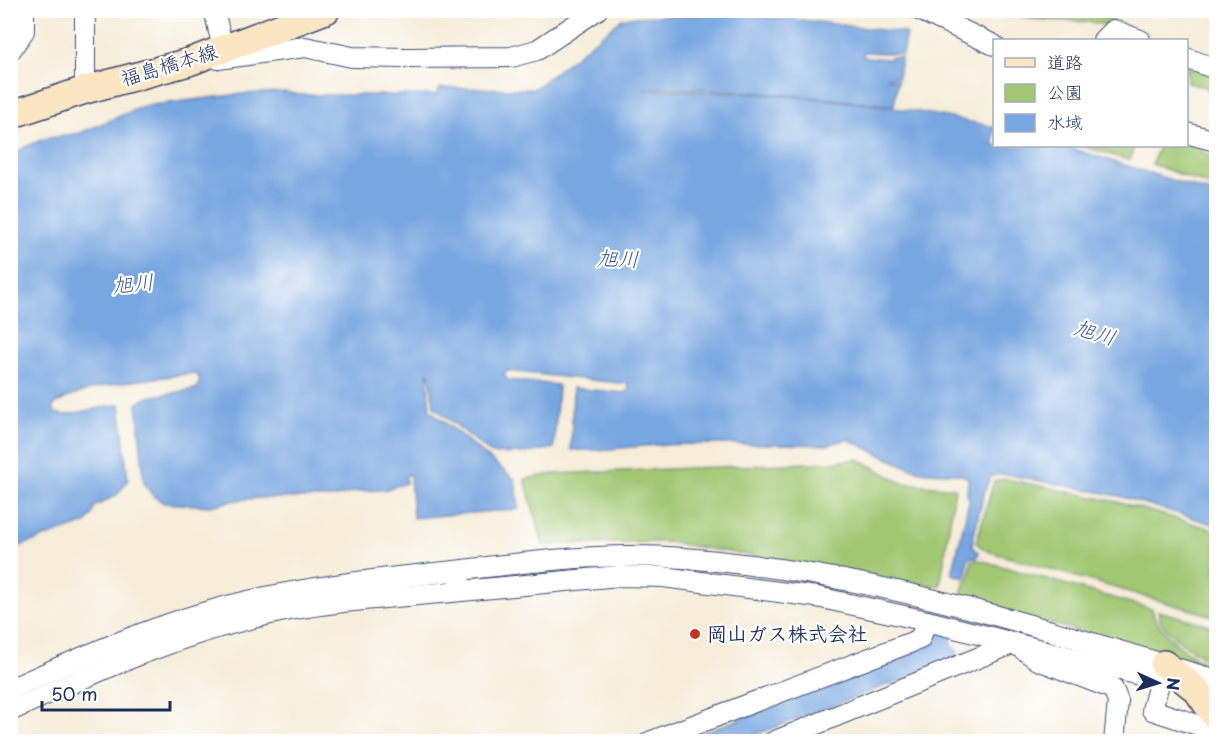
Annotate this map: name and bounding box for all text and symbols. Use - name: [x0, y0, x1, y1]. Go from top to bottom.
- street label: 福島橋本線: [117, 35, 221, 93]
- legend: [993, 39, 1188, 147]
- text: 道路: [1047, 48, 1083, 75]
- text: 公園: [1047, 78, 1083, 105]
- text: 水域: [1047, 108, 1083, 135]
- water label: 旭川: [597, 240, 640, 274]
- water label: 旭川: [110, 264, 155, 300]
- water label: 旭川: [1071, 310, 1120, 353]
- place label: 岡山ガス株式会社: [707, 618, 867, 648]
- marker: 岡山ガス株式会社: [688, 627, 702, 641]
- north arrow: [1128, 653, 1188, 713]
- scale bar: [42, 674, 170, 712]
- text: N: [1162, 677, 1186, 691]
- text: 50 m: [51, 680, 98, 707]

